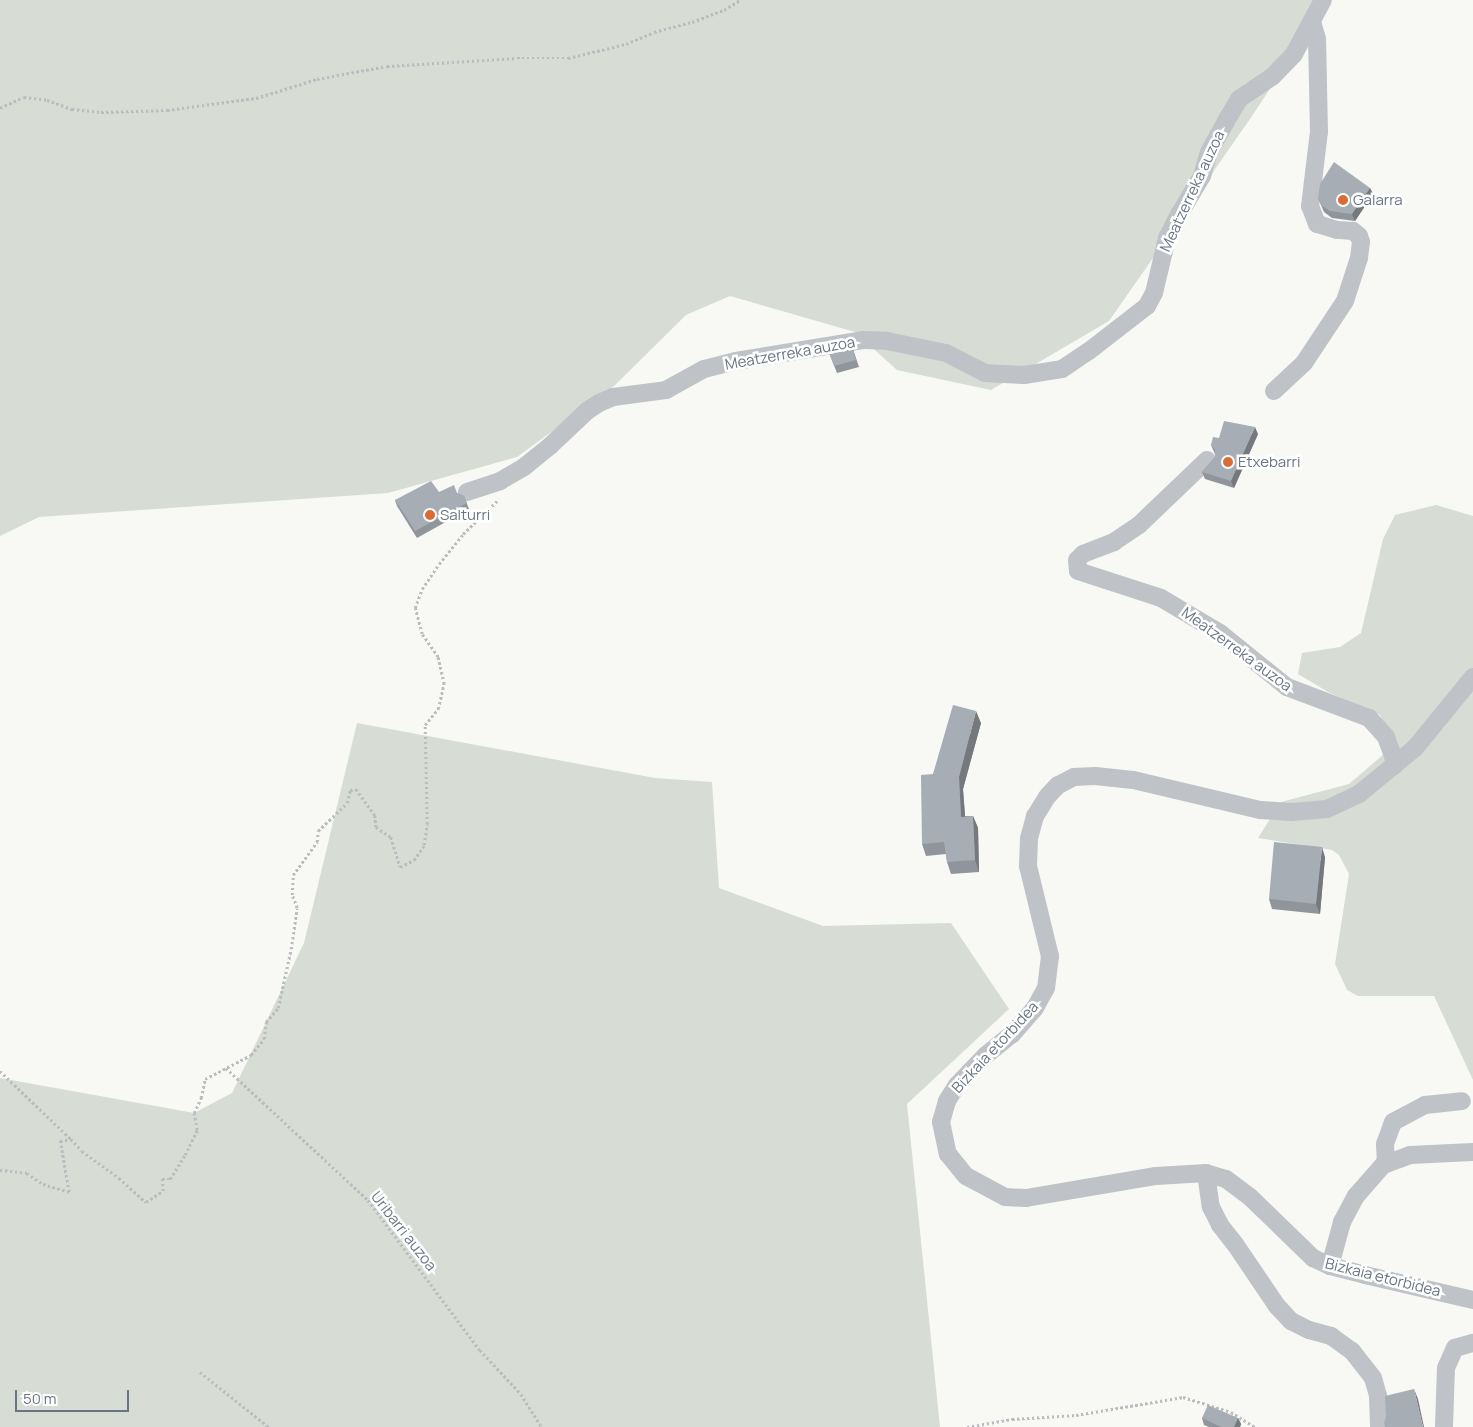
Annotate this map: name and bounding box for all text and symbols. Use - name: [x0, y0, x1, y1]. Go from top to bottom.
- street label: Meatzerreka auzoa: [1156, 128, 1228, 254]
- place label: Galarra: [1353, 191, 1403, 209]
- marker: Galarra: [1337, 194, 1349, 206]
- street label: Meatzerreka auzoa: [724, 333, 856, 373]
- place label: Etxebarri: [1238, 453, 1300, 471]
- marker: Etxebarri: [1222, 456, 1234, 468]
- place label: Salturri: [440, 506, 490, 524]
- marker: Salturri: [424, 509, 436, 521]
- street label: Meatzerreka auzoa: [1178, 603, 1296, 695]
- street label: Bizkaia etorbidea: [948, 998, 1042, 1096]
- street label: Uribarri auzoa: [367, 1188, 441, 1274]
- street label: Bizkaia etorbidea: [1323, 1254, 1443, 1300]
- scale bar: [18, 1380, 131, 1412]
- text: 50 m: [23, 1388, 57, 1409]

